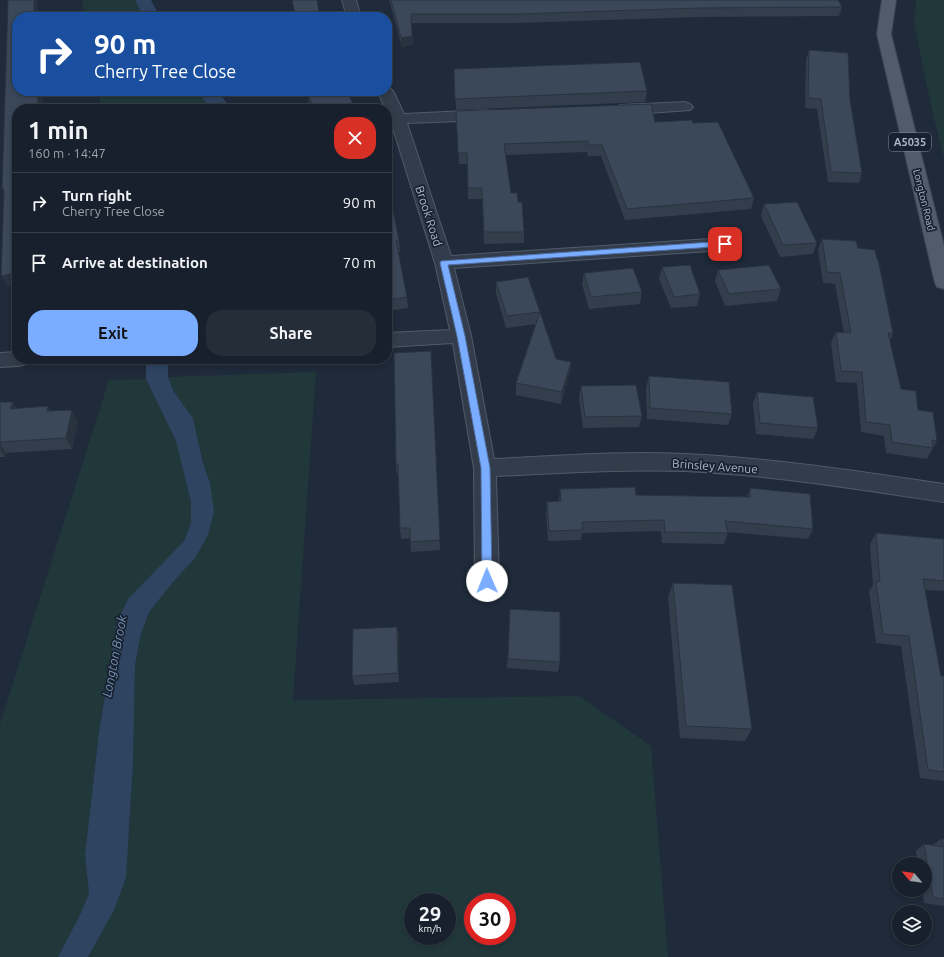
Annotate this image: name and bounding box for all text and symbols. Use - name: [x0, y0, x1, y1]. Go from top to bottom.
- icon: right: [28, 28, 80, 80]
- text: 90 m: [94, 28, 156, 59]
- text: Cherry Tree Close: [94, 61, 236, 81]
- text: 1 min: [28, 117, 89, 144]
- button: close: [334, 117, 376, 159]
- road number: A5035: [889, 133, 931, 151]
- text: 160 m · 14:47: [28, 146, 106, 160]
- street label: Longton Road: [911, 168, 937, 232]
- street label: Brook Road: [413, 184, 445, 248]
- text: Turn right: [62, 187, 132, 204]
- icon: right: [28, 192, 50, 214]
- text: 90 m: [343, 194, 376, 211]
- text: Cherry Tree Close: [62, 204, 165, 218]
- pin: [708, 227, 742, 261]
- icon: arrive: [714, 233, 736, 255]
- icon: arrive: [28, 252, 50, 274]
- text: Arrive at destination: [62, 254, 208, 271]
- text: 70 m: [343, 254, 376, 271]
- button: Exit: [28, 310, 198, 356]
- button: Share: [206, 310, 376, 356]
- street label: Brinsley Avenue: [672, 457, 758, 475]
- position arrow: [466, 560, 508, 602]
- water label: Longton Brook: [99, 613, 129, 698]
- north arrow: [892, 857, 932, 897]
- map controls: [892, 857, 932, 945]
- speed limit sign: 30: [464, 893, 516, 945]
- text: 29: [419, 902, 441, 925]
- button: layers: [892, 905, 932, 945]
- text: km/h: [418, 923, 442, 934]

